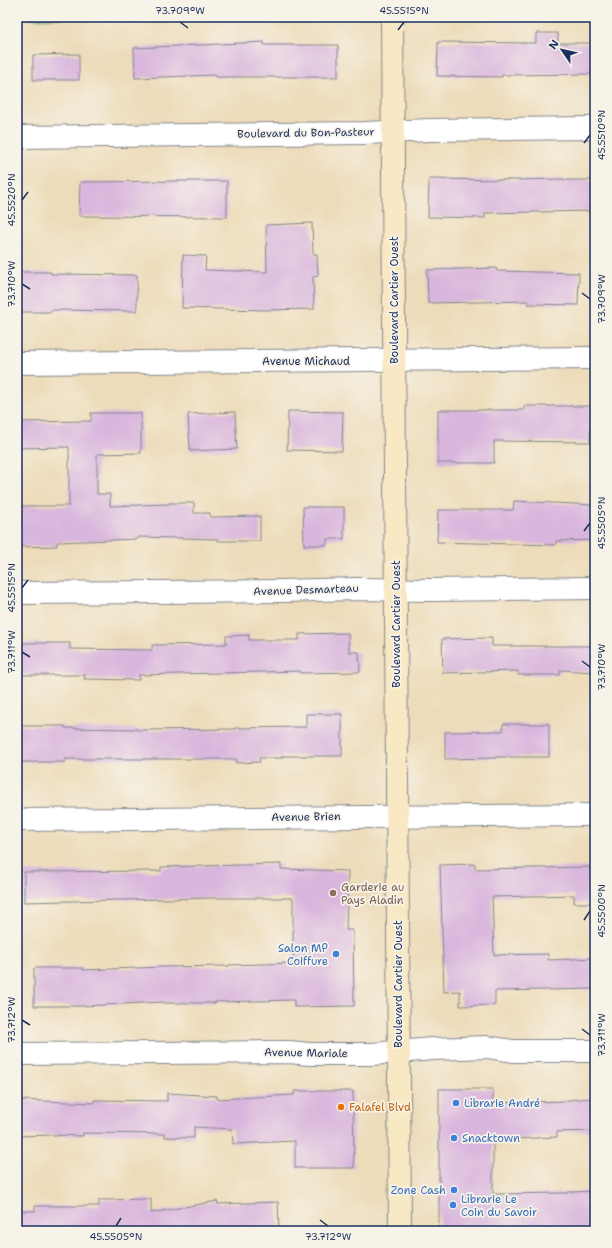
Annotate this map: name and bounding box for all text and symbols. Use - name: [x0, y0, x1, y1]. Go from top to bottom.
- text: 73.709°W: [155, 4, 205, 17]
- text: 45.5515°N: [379, 4, 429, 17]
- north arrow: [542, 30, 582, 70]
- text: N: [545, 37, 563, 52]
- text: 45.5510°N: [595, 110, 608, 160]
- street label: Boulevard du Bon-Pasteur: [237, 124, 375, 142]
- text: 45.5520°N: [5, 173, 18, 227]
- street label: Boulevard Cartier Ouest: [387, 236, 402, 364]
- text: 73.710°W: [5, 260, 18, 307]
- text: 73.709°W: [595, 274, 608, 324]
- street label: Avenue Michaud: [262, 354, 350, 369]
- text: 45.5505°N: [595, 497, 608, 549]
- street label: Boulevard Cartier Ouest: [389, 560, 404, 688]
- text: 45.5515°N: [5, 563, 18, 613]
- street label: Avenue Desmarteau: [253, 581, 359, 599]
- text: 73.711°W: [5, 630, 18, 674]
- text: 73.710°W: [595, 643, 608, 690]
- street label: Avenue Brien: [271, 809, 341, 825]
- place label: Garderie au Pays Aladin: [341, 880, 404, 908]
- text: 45.5500°N: [595, 884, 608, 938]
- marker: Garderie au Pays Aladin: [328, 888, 338, 898]
- street label: Boulevard Cartier Ouest: [391, 920, 406, 1048]
- place label: Salon MP Coiffure: [278, 941, 328, 969]
- marker: Salon MP Coiffure: [331, 949, 341, 959]
- text: 73.712°W: [5, 996, 18, 1043]
- text: 73.711°W: [595, 1013, 608, 1057]
- street label: Avenue Mariale: [264, 1045, 348, 1061]
- place label: Librarie André: [464, 1096, 540, 1111]
- marker: Librarie André: [451, 1098, 461, 1108]
- place label: Falafel Blvd: [349, 1100, 411, 1115]
- marker: Falafel Blvd: [336, 1102, 346, 1112]
- place label: Snacktown: [462, 1131, 520, 1146]
- marker: Snacktown: [449, 1133, 459, 1143]
- place label: Zone Cash: [391, 1183, 446, 1198]
- marker: Zone Cash: [449, 1185, 459, 1195]
- place label: Librarie Le Coin du Savoir: [461, 1192, 537, 1220]
- marker: Librarie Le Coin du Savoir: [448, 1200, 458, 1210]
- text: 45.5505°N: [90, 1230, 142, 1243]
- text: 73.712°W: [305, 1230, 352, 1243]

